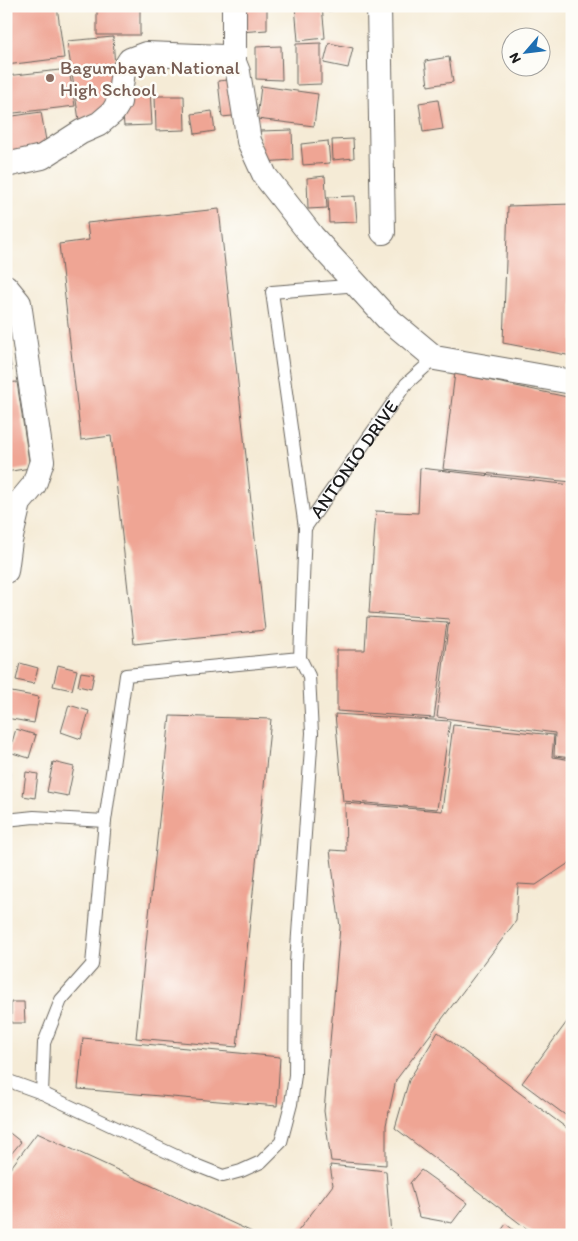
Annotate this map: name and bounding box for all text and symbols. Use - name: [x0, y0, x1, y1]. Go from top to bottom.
- north arrow: [500, 28, 550, 78]
- text: N: [505, 50, 525, 66]
- place label: Bagumbayan National High School: [60, 56, 240, 101]
- marker: Bagumbayan National High School: [44, 72, 56, 84]
- street label: ANTONIO DRIVE: [304, 396, 403, 522]

